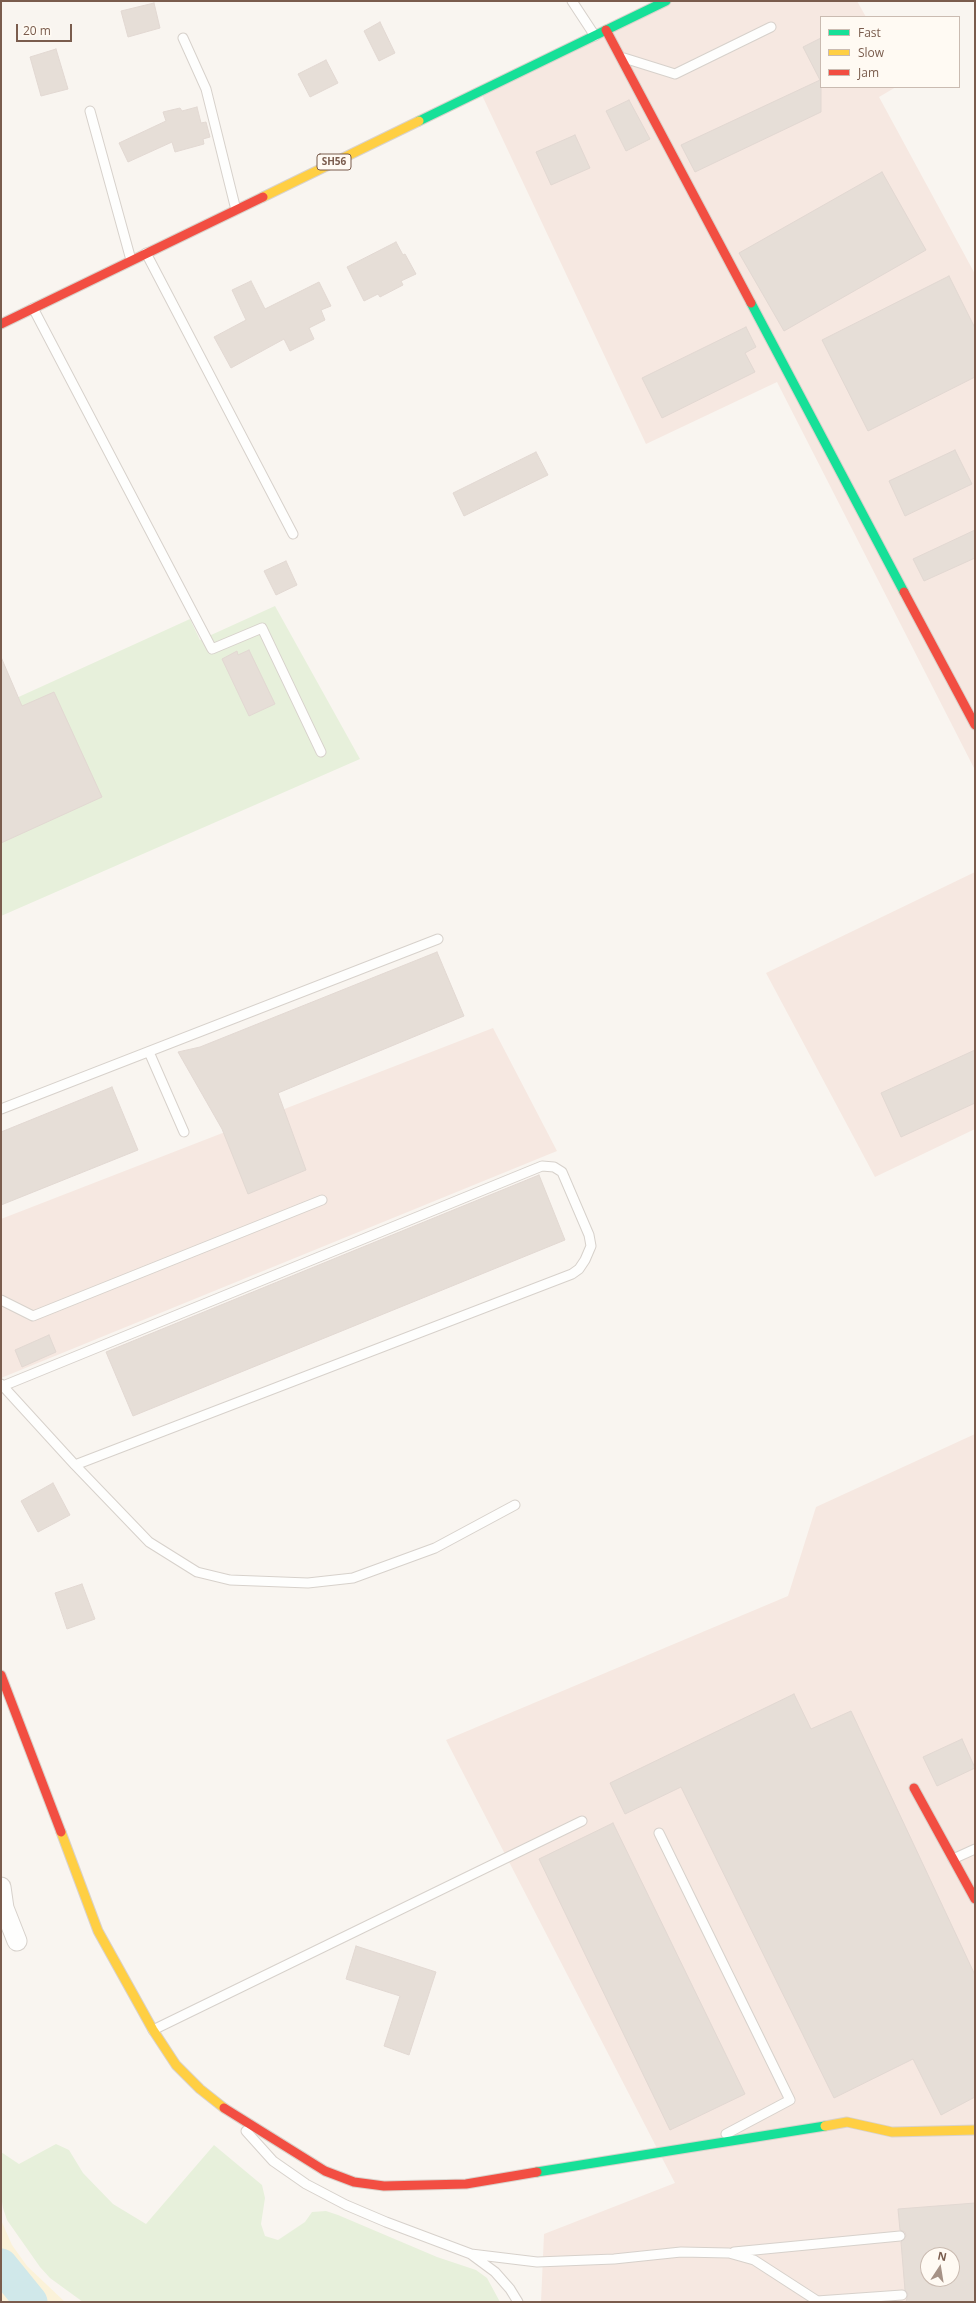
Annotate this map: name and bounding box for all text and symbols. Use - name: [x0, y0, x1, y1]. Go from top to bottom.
- scale bar: [18, 16, 74, 42]
- legend: [820, 16, 960, 88]
- text: 20 m: [23, 22, 51, 39]
- text: Fast: [858, 24, 881, 41]
- text: Slow: [858, 44, 884, 61]
- text: Jam: [858, 64, 879, 81]
- road number: SH56: [317, 154, 351, 170]
- north arrow: [920, 2247, 960, 2287]
- text: N: [936, 2247, 948, 2264]

